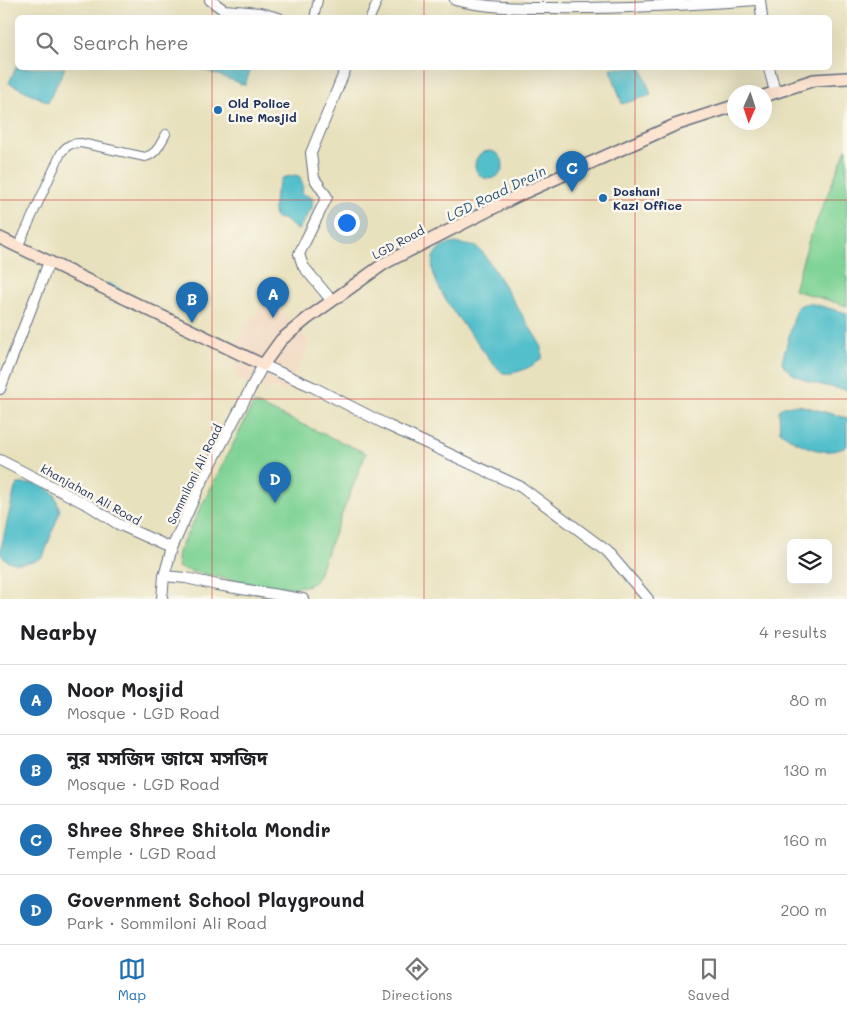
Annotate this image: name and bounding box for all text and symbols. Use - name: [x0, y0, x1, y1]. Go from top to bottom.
- search box: [15, 15, 832, 70]
- icon: search: [33, 29, 61, 57]
- text: Search here: [73, 30, 189, 55]
- north arrow: [727, 85, 772, 130]
- place label: Old Police Line Mosjid: [228, 95, 297, 125]
- marker: Old Police Line Mosjid: [212, 104, 224, 116]
- pin: C: [556, 151, 588, 192]
- water label: LGD Road Drain: [443, 161, 549, 225]
- place label: Doshani Kazi Office: [613, 183, 682, 213]
- marker: Doshani Kazi Office: [597, 192, 609, 204]
- your location: [334, 210, 360, 236]
- street label: LGD Road: [369, 221, 427, 262]
- pin: A: [257, 277, 289, 318]
- pin: B: [176, 282, 208, 323]
- street label: Sommiloni Ali Road: [163, 421, 225, 527]
- street label: khanjahan Ali Road: [38, 460, 144, 528]
- pin: D: [259, 462, 291, 503]
- map controls: [787, 539, 832, 584]
- button: layers: [787, 539, 832, 584]
- text: Nearby: [20, 618, 97, 645]
- text: 4 results: [759, 621, 827, 642]
- text: Noor Mosjid: [67, 677, 183, 702]
- text: A: [30, 689, 42, 710]
- text: 80 m: [790, 689, 827, 710]
- text: Mosque · LGD Road: [67, 702, 219, 723]
- text: নুর মসজিদ জামে মসজিদ: [67, 745, 268, 770]
- text: B: [31, 759, 41, 780]
- text: 130 m: [783, 759, 827, 780]
- text: Mosque · LGD Road: [67, 773, 219, 794]
- text: Shree Shree Shitola Mondir: [67, 817, 331, 842]
- text: C: [30, 829, 42, 850]
- text: 160 m: [782, 829, 827, 850]
- text: Temple · LGD Road: [67, 842, 216, 863]
- text: Government School Playground: [67, 887, 364, 912]
- text: D: [30, 899, 42, 920]
- text: 200 m: [780, 899, 827, 920]
- text: Park · Sommiloni Ali Road: [67, 912, 267, 933]
- tab: Map: [118, 955, 146, 1004]
- tab: Directions: [381, 955, 453, 1004]
- tab: Saved: [688, 955, 729, 1004]

